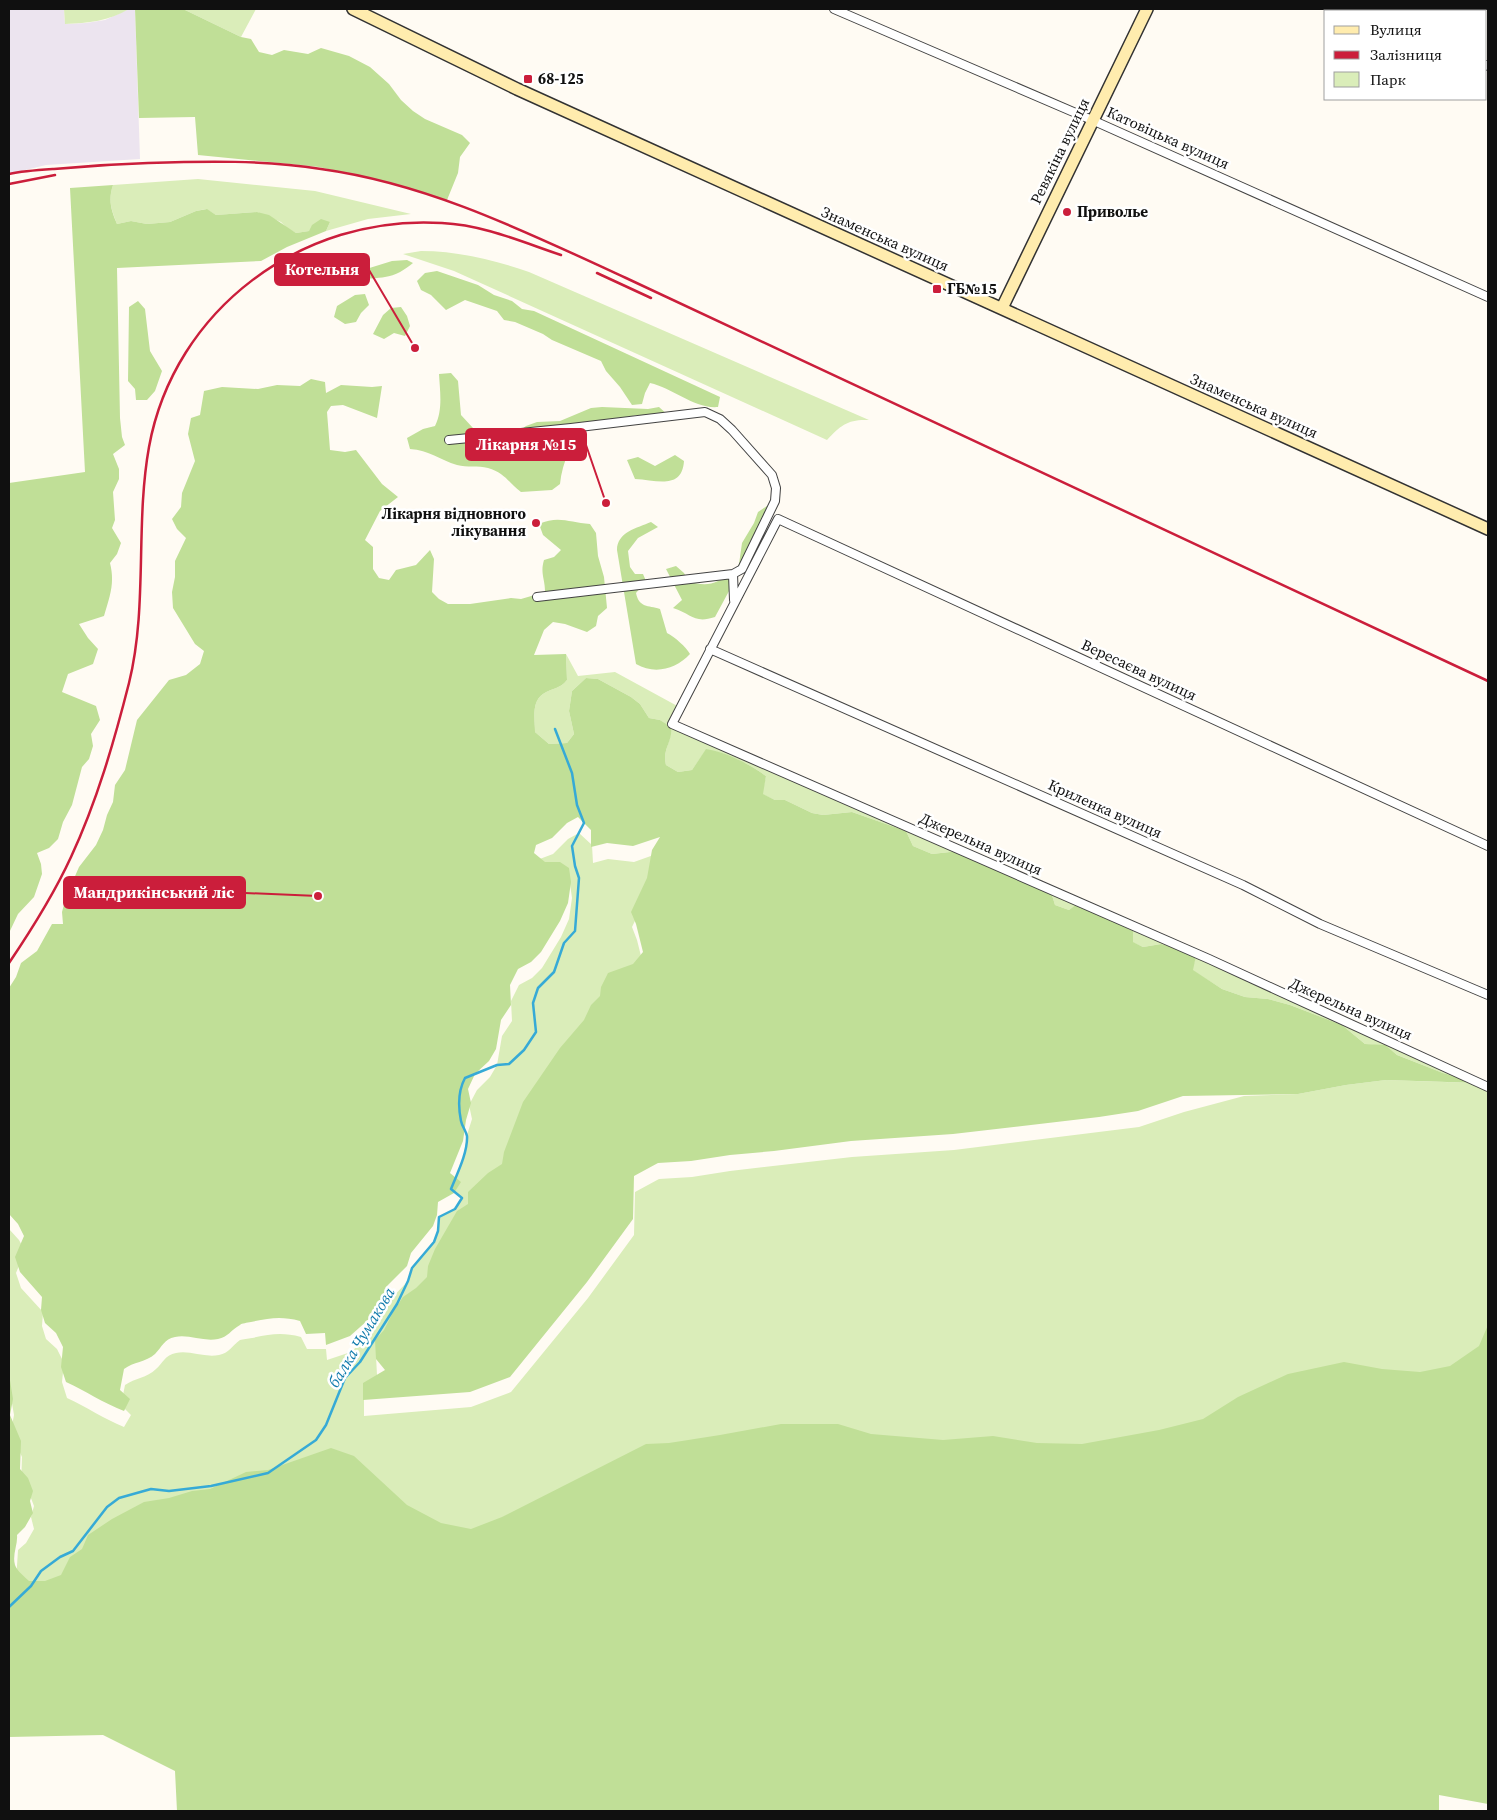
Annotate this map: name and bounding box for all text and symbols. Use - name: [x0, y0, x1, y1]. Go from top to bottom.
- legend: [1324, 10, 1487, 100]
- text: Вулиця: [1370, 19, 1422, 40]
- text: Залізниця: [1370, 44, 1442, 65]
- place label: 68-125: [538, 68, 584, 89]
- text: Парк: [1370, 69, 1406, 90]
- marker: 68-125: [522, 73, 534, 85]
- street label: Ревякіна вулиця: [1025, 94, 1094, 207]
- street label: Катовіцька вулиця: [1104, 101, 1233, 174]
- street label: Знаменська вулиця: [818, 201, 952, 276]
- place label: Приволье: [1077, 201, 1148, 222]
- marker: Приволье: [1061, 206, 1073, 218]
- callout: Котельня: [275, 254, 369, 285]
- text: Котельня: [285, 258, 359, 280]
- place label: ГБ№15: [947, 278, 997, 299]
- marker: ГБ№15: [931, 283, 943, 295]
- street label: Знаменська вулиця: [1187, 368, 1321, 443]
- callout: Лікарня №15: [466, 429, 586, 460]
- text: Лікарня №15: [476, 433, 577, 455]
- place label: Лікарня відновного лікування: [382, 503, 527, 541]
- marker: Лікарня відновного лікування: [530, 517, 542, 529]
- street label: Вересаєва вулиця: [1078, 634, 1200, 705]
- street label: Криленка вулиця: [1045, 774, 1166, 843]
- street label: Джерельна вулиця: [917, 807, 1046, 880]
- callout: Мандрикінський ліс: [64, 877, 245, 908]
- text: Мандрикінський ліс: [73, 881, 235, 903]
- street label: Джерельна вулиця: [1287, 972, 1416, 1045]
- water label: балка Чумакова: [322, 1282, 400, 1391]

